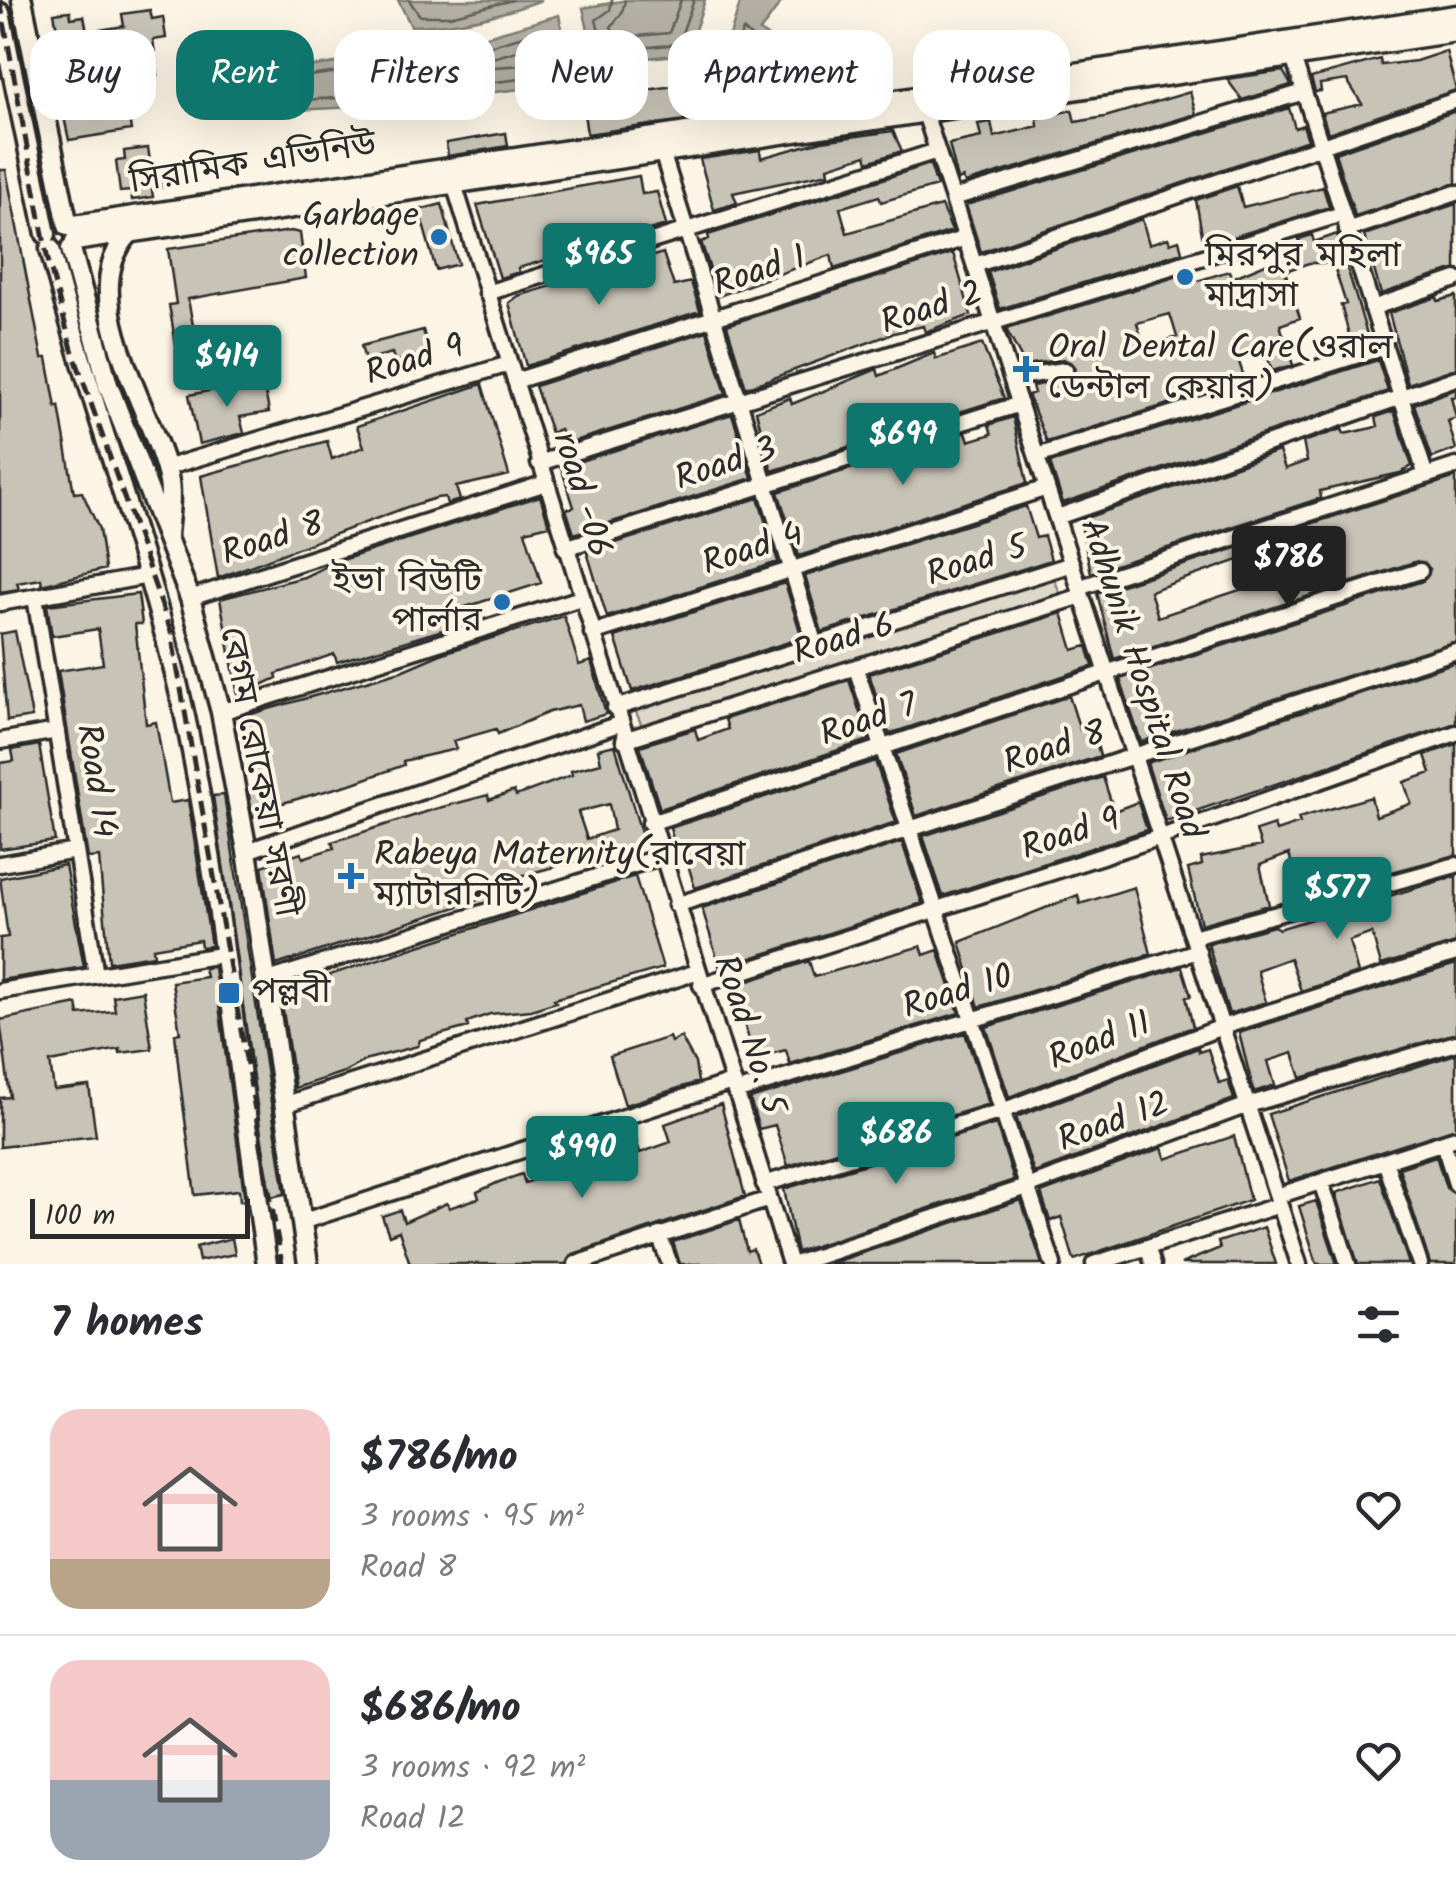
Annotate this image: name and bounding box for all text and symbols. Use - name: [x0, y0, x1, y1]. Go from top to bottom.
- chip: Buy: [30, 30, 156, 120]
- chip: Rent: [176, 30, 314, 120]
- chip: Filters: [334, 30, 495, 120]
- chip: New: [515, 30, 648, 120]
- chip: Apartment: [668, 30, 893, 120]
- chip: House: [913, 30, 1070, 120]
- street label: সিরামিক এভিনিউ: [125, 117, 381, 211]
- place label: Garbage collection: [283, 189, 419, 285]
- pin: $965: [540, 223, 658, 308]
- marker: Garbage collection: [428, 226, 450, 248]
- place label: মিরপুর মহিলা মাদ্রাসা: [1204, 229, 1402, 325]
- text: $965: [565, 230, 633, 281]
- street label: Road 1: [706, 231, 814, 313]
- street label: Road 2: [874, 266, 990, 352]
- marker: মিরপুর মহিলা মাদ্রাসা: [1174, 266, 1196, 288]
- street label: Road 9: [358, 319, 472, 403]
- place label: Oral Dental Care(ওরাল ডেন্টাল কেয়ার): [1048, 321, 1393, 417]
- pin: $414: [168, 325, 286, 410]
- text: $414: [195, 332, 259, 383]
- marker: Oral Dental Care(ওরাল ডেন্টাল কেয়ার): [1013, 356, 1039, 382]
- pin: $699: [844, 403, 962, 488]
- text: $699: [869, 410, 937, 461]
- street label: Road 3: [668, 422, 784, 508]
- street label: road -06: [535, 425, 627, 565]
- street label: Road 8: [214, 497, 333, 583]
- street label: Road 4: [695, 507, 811, 593]
- street label: Adhunik Hospital Road: [1063, 512, 1220, 848]
- street label: Road 5: [920, 520, 1037, 604]
- pin: $786: [1230, 526, 1348, 611]
- text: $786: [1254, 533, 1324, 584]
- place label: ইভা বিউটি পার্লার: [331, 554, 483, 650]
- marker: ইভা বিউটি পার্লার: [491, 591, 513, 613]
- street label: Road 6: [786, 598, 902, 682]
- street label: বেগম রোকেয়া সরণী: [202, 622, 314, 922]
- street label: Road 7: [812, 678, 927, 764]
- street label: Road 8: [996, 706, 1115, 792]
- street label: Road 14: [58, 720, 132, 842]
- street label: Road 9: [1014, 793, 1128, 877]
- place label: Rabeya Maternity(রাবেয়া ম্যাটারনিটি): [373, 828, 746, 924]
- pin: $577: [1278, 857, 1396, 942]
- marker: Rabeya Maternity(রাবেয়া ম্যাটারনিটি): [338, 863, 364, 889]
- text: $577: [1304, 864, 1370, 915]
- street label: Road No. 5: [696, 948, 801, 1124]
- street label: Road 10: [896, 950, 1020, 1036]
- place label: পল্লবী: [252, 965, 331, 1021]
- marker: পল্লবী: [216, 980, 242, 1006]
- street label: Road 11: [1040, 997, 1160, 1087]
- street label: Road 12: [1050, 1077, 1178, 1169]
- pin: $686: [837, 1102, 955, 1187]
- text: $686: [860, 1109, 932, 1160]
- pin: $990: [523, 1116, 641, 1201]
- text: $990: [548, 1123, 616, 1174]
- scale bar: [30, 1194, 250, 1238]
- text: 100 m: [45, 1194, 115, 1239]
- text: 7 homes: [50, 1291, 203, 1358]
- icon: filters: [1351, 1297, 1406, 1352]
- text: $786/mo: [360, 1425, 518, 1492]
- icon: home: [130, 1449, 250, 1569]
- icon: heart: [1351, 1482, 1406, 1537]
- text: 3 rooms · 95 m²: [360, 1492, 584, 1543]
- text: Road 8: [360, 1543, 456, 1594]
- text: $686/mo: [360, 1676, 521, 1743]
- icon: home: [130, 1700, 250, 1820]
- icon: heart: [1351, 1733, 1406, 1788]
- text: 3 rooms · 92 m²: [360, 1743, 585, 1794]
- text: Road 12: [360, 1794, 466, 1845]

